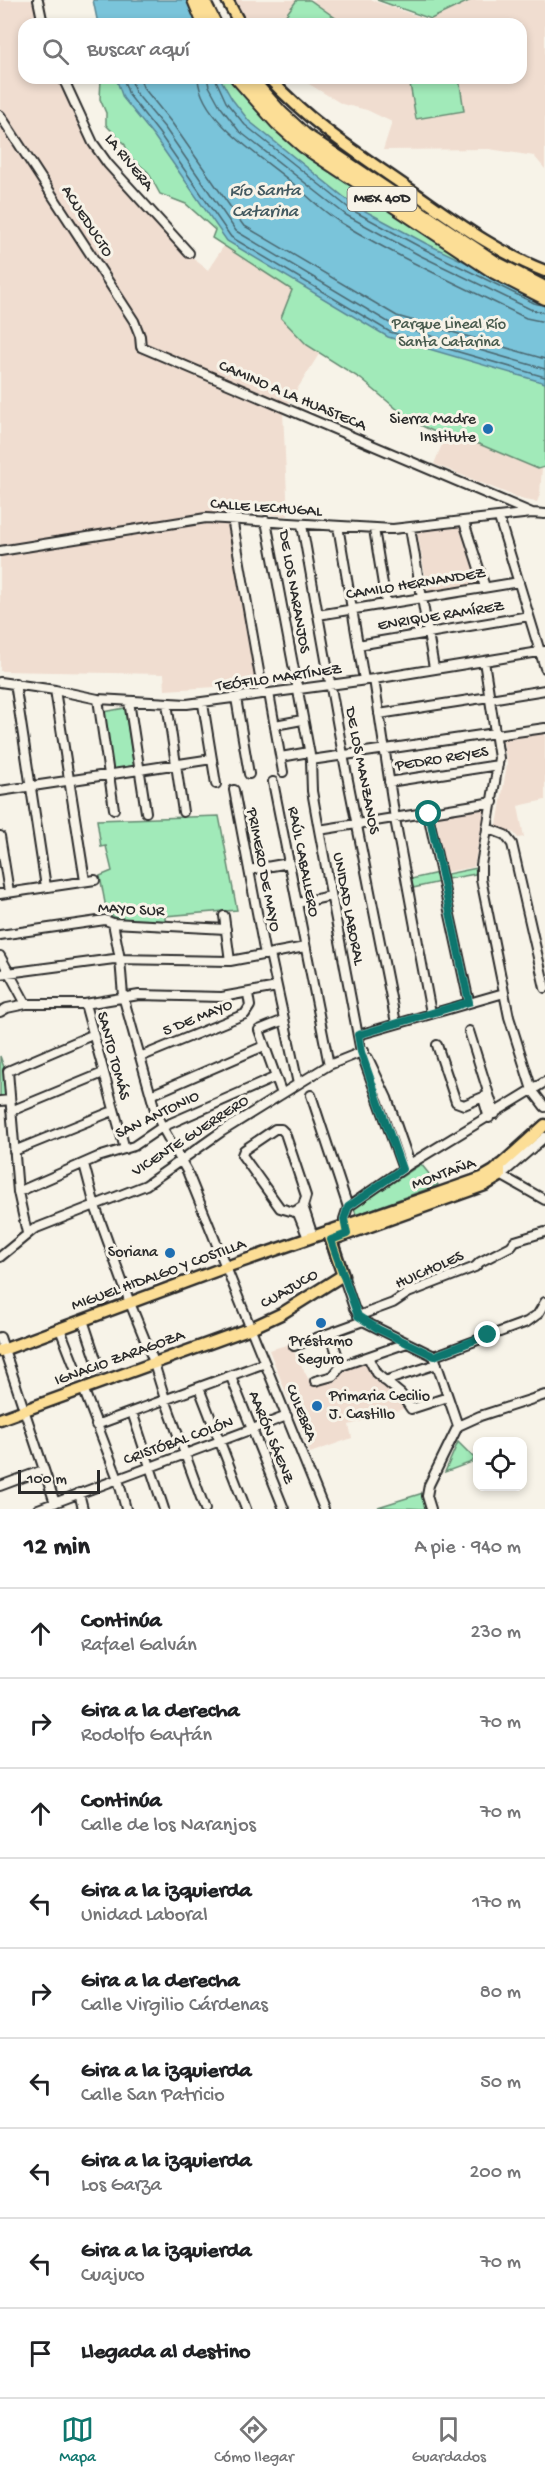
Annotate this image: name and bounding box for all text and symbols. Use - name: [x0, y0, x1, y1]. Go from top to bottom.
- search box: [18, 18, 527, 84]
- icon: search: [39, 35, 72, 68]
- text: Buscar aquí: [87, 38, 190, 64]
- street label: LA RIVERA: [99, 131, 158, 197]
- water label: Río Santa Catarina: [229, 181, 302, 223]
- street label: ACUEDUCTO: [56, 183, 116, 262]
- road number: MEX 40D: [348, 187, 416, 211]
- park label: Parque Lineal Río Santa Catarina: [391, 316, 506, 353]
- street label: CAMINO A LA HUASTECA: [215, 357, 370, 437]
- place label: Sierra Madre Institute: [390, 411, 477, 448]
- marker: Sierra Madre Institute: [481, 422, 495, 436]
- street label: CALLE LECHUGAL: [210, 496, 324, 522]
- street label: DE LOS NARANJOS: [273, 528, 313, 656]
- street label: CAMILO HERNANDEZ: [345, 564, 488, 605]
- street label: ENRIQUE RAMÍREZ: [376, 597, 506, 636]
- street label: TEÓFILO MARTÍNEZ: [214, 660, 344, 697]
- street label: DE LOS MANZANOS: [339, 705, 383, 837]
- street label: PEDRO REYES: [393, 743, 491, 777]
- route start: [415, 800, 441, 826]
- street label: RAÚL CABALLERO: [282, 805, 322, 919]
- street label: PRIMERO DE MAYO: [240, 806, 283, 934]
- street label: UNIDAD LABORAL: [327, 851, 367, 968]
- street label: MAYO SUR: [97, 900, 165, 922]
- street label: 5 DE MAYO: [160, 996, 236, 1042]
- street label: SANTO TOMÁS: [91, 1010, 134, 1103]
- street label: SAN ANTONIO: [113, 1087, 203, 1144]
- street label: VICENTE GUERRERO: [128, 1092, 253, 1182]
- street label: MONTAÑA: [409, 1153, 480, 1195]
- street label: MIGUEL HIDALGO Y COSTILLA: [69, 1235, 250, 1316]
- place label: Soriana: [108, 1244, 159, 1263]
- marker: Soriana: [163, 1246, 177, 1260]
- street label: HUICHOLES: [393, 1247, 468, 1295]
- street label: CUAJUCO: [258, 1266, 323, 1314]
- marker: Préstamo Seguro: [314, 1316, 328, 1330]
- route end: [474, 1321, 500, 1347]
- street label: IGNACIO ZARAGOZA: [52, 1326, 189, 1391]
- place label: Préstamo Seguro: [288, 1333, 353, 1370]
- street label: CULEBRA: [280, 1382, 321, 1446]
- street label: AARÓN SÁENZ: [243, 1388, 298, 1488]
- place label: Primaria Cecilio J. Castillo: [328, 1388, 430, 1425]
- marker: Primaria Cecilio J. Castillo: [310, 1399, 324, 1413]
- street label: CRISTÓBAL COLÓN: [121, 1413, 237, 1471]
- map controls: [473, 1437, 527, 1491]
- button: locate: [473, 1437, 527, 1491]
- scale bar: [18, 1467, 100, 1494]
- text: 100 m: [27, 1471, 67, 1490]
- text: 12 min: [24, 1533, 90, 1564]
- text: A pie · 940 m: [414, 1537, 521, 1560]
- text: Continúa: [81, 1609, 162, 1635]
- icon: ahead: [24, 1617, 57, 1650]
- text: 230 m: [471, 1622, 521, 1645]
- text: Rafael Galván: [81, 1635, 197, 1658]
- text: Gira a la derecha: [81, 1699, 239, 1725]
- icon: right: [24, 1707, 57, 1740]
- text: 70 m: [480, 1712, 521, 1735]
- text: Rodolfo Gaytán: [81, 1725, 212, 1748]
- text: Continúa: [81, 1789, 162, 1815]
- icon: ahead: [24, 1797, 57, 1830]
- text: 70 m: [480, 1802, 521, 1825]
- text: Calle de los Naranjos: [81, 1815, 256, 1838]
- text: Gira a la izquierda: [81, 1879, 252, 1905]
- icon: left: [24, 1887, 57, 1920]
- text: 170 m: [472, 1892, 521, 1915]
- text: Unidad Laboral: [81, 1905, 208, 1928]
- text: Gira a la derecha: [81, 1969, 239, 1995]
- icon: right: [24, 1977, 57, 2010]
- text: 80 m: [480, 1982, 521, 2005]
- text: Calle Virgilio Cárdenas: [81, 1995, 268, 2018]
- text: Gira a la izquierda: [81, 2059, 252, 2085]
- icon: left: [24, 2067, 57, 2100]
- text: 50 m: [480, 2072, 521, 2095]
- text: Calle San Patricio: [81, 2085, 225, 2108]
- text: Gira a la izquierda: [81, 2149, 252, 2175]
- icon: left: [24, 2157, 57, 2190]
- text: 200 m: [470, 2162, 521, 2185]
- text: Los Garza: [81, 2175, 162, 2198]
- text: Gira a la izquierda: [81, 2239, 252, 2265]
- icon: left: [24, 2247, 57, 2280]
- text: 70 m: [480, 2252, 521, 2275]
- text: Cuajuco: [81, 2265, 145, 2288]
- icon: arrive: [24, 2337, 57, 2370]
- text: Llegada al destino: [81, 2340, 251, 2366]
- tab: Mapa: [59, 2413, 96, 2468]
- tab: Cómo llegar: [214, 2413, 294, 2468]
- tab: Guardados: [412, 2413, 486, 2468]

